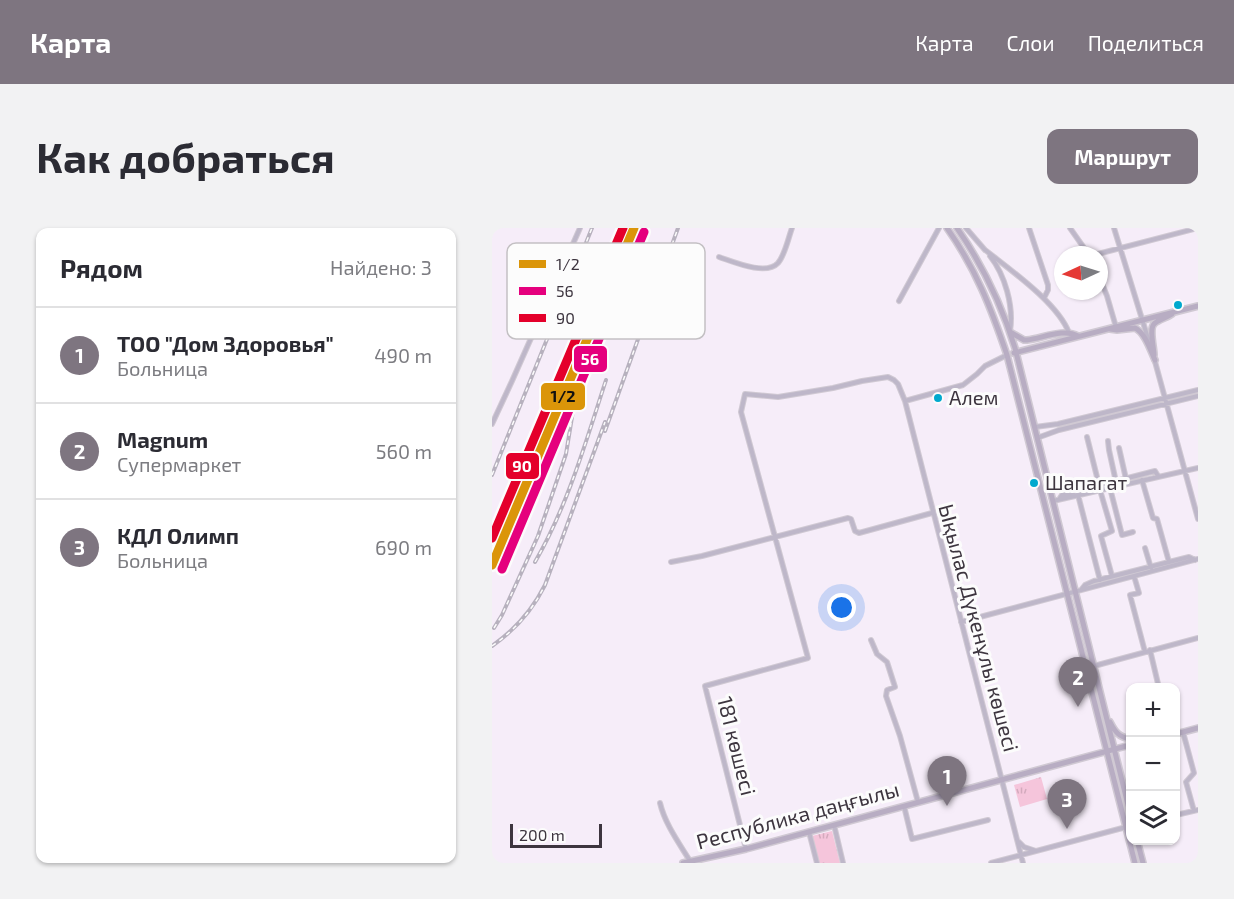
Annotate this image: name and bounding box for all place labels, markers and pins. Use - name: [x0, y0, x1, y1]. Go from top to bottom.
- unlabelled marker: [1172, 299, 1184, 311]
- place label: Алем: [949, 385, 998, 409]
- marker: Алем: [932, 392, 944, 404]
- place label: Шапагат: [1045, 470, 1127, 494]
- marker: Шапагат: [1028, 477, 1040, 489]
- pin: 2: [1058, 658, 1098, 707]
- pin: 1: [928, 756, 966, 806]
- pin: 3: [1048, 780, 1086, 829]

